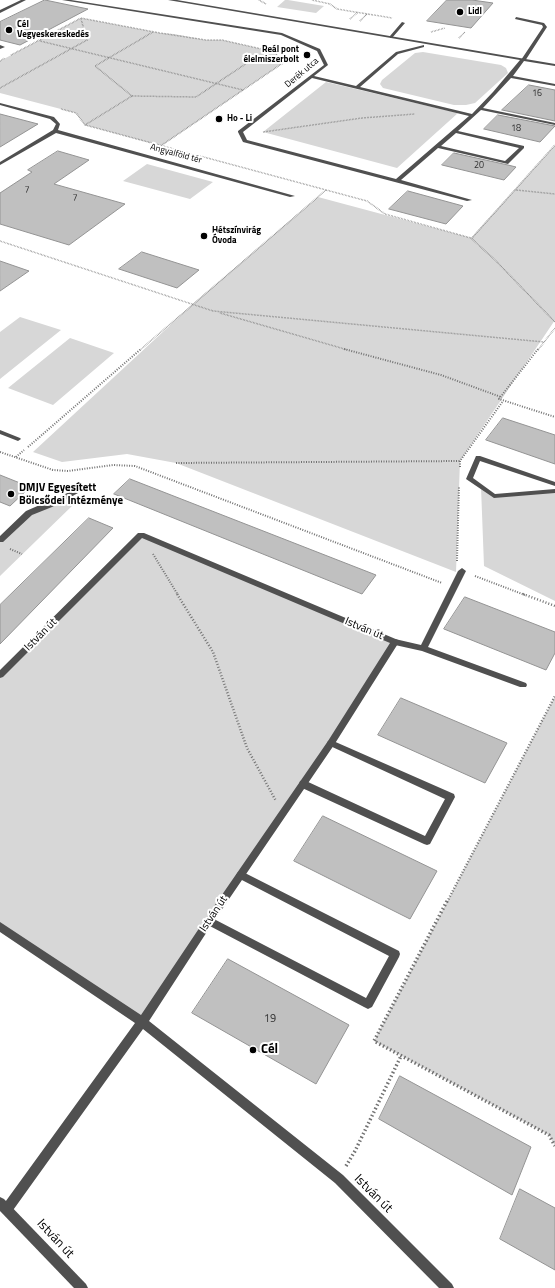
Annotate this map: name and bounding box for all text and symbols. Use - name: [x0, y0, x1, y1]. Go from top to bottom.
- marker: Lidl: [455, 7, 465, 17]
- place label: Lidl: [468, 7, 482, 17]
- place label: Cél Vegyeskereskedés: [17, 20, 89, 41]
- marker: Cél Vegyeskereskedés: [4, 25, 14, 35]
- place label: Reál pont élelmiszerbolt: [243, 45, 299, 66]
- marker: Reál pont élelmiszerbolt: [302, 50, 312, 60]
- street label: Derék utca: [283, 56, 321, 90]
- house number: 16: [532, 89, 542, 99]
- marker: Ho - Li: [214, 114, 224, 124]
- place label: Ho - Li: [227, 114, 252, 124]
- house number: 18: [511, 124, 521, 134]
- street label: Angyalföld tér: [149, 142, 203, 166]
- house number: 20: [474, 161, 484, 171]
- house number: 7: [24, 186, 30, 196]
- house number: 7: [72, 194, 78, 204]
- place label: Hétszínvirág Óvoda: [212, 226, 261, 247]
- marker: Hétszínvirág Óvoda: [199, 231, 209, 241]
- place label: DMJV Egyesített Bölcsődei Intézménye: [19, 481, 123, 507]
- marker: DMJV Egyesített Bölcsődei Intézménye: [6, 489, 16, 499]
- street label: István út: [343, 615, 385, 643]
- street label: István út: [22, 616, 60, 654]
- street label: István út: [197, 894, 231, 934]
- house number: 19: [264, 1012, 276, 1026]
- place label: Cél: [261, 1042, 278, 1058]
- marker: Cél: [248, 1045, 258, 1055]
- street label: István út: [351, 1172, 395, 1216]
- street label: István út: [33, 1216, 77, 1262]

